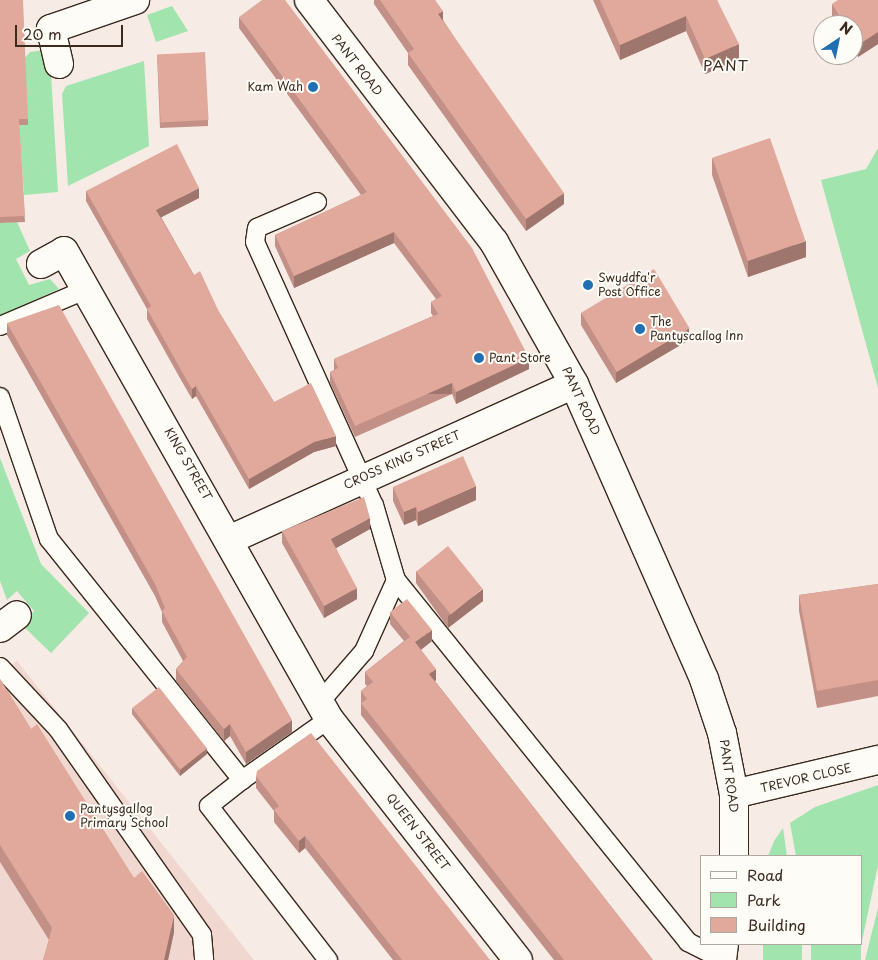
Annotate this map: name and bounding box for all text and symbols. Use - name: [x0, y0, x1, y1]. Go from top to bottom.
- scale bar: [18, 15, 125, 47]
- north arrow: [813, 15, 863, 65]
- text: N: [836, 16, 857, 40]
- text: 20 m: [23, 22, 62, 45]
- street label: PANT ROAD: [329, 31, 385, 99]
- district label: PANT: [702, 56, 750, 74]
- place label: Kam Wah: [247, 80, 303, 94]
- marker: Kam Wah: [307, 81, 319, 93]
- place label: Swyddfa'r Post Office: [598, 271, 661, 299]
- marker: Swyddfa'r Post Office: [582, 279, 594, 291]
- place label: The Pantyscallog Inn: [650, 315, 744, 343]
- marker: The Pantyscallog Inn: [634, 323, 646, 335]
- place label: Pant Store: [489, 351, 550, 365]
- marker: Pant Store: [473, 352, 485, 364]
- street label: PANT ROAD: [559, 364, 603, 438]
- street label: KING STREET: [161, 425, 215, 503]
- street label: CROSS KING STREET: [341, 427, 463, 493]
- street label: PANT ROAD: [717, 738, 741, 814]
- street label: TREVOR CLOSE: [759, 761, 853, 795]
- street label: QUEEN STREET: [383, 790, 453, 874]
- place label: Pantysgallog Primary School: [80, 802, 168, 830]
- marker: Pantysgallog Primary School: [64, 810, 76, 822]
- legend: [700, 855, 863, 945]
- text: Road: [747, 863, 783, 886]
- text: Park: [747, 888, 781, 911]
- text: Building: [747, 913, 806, 936]

